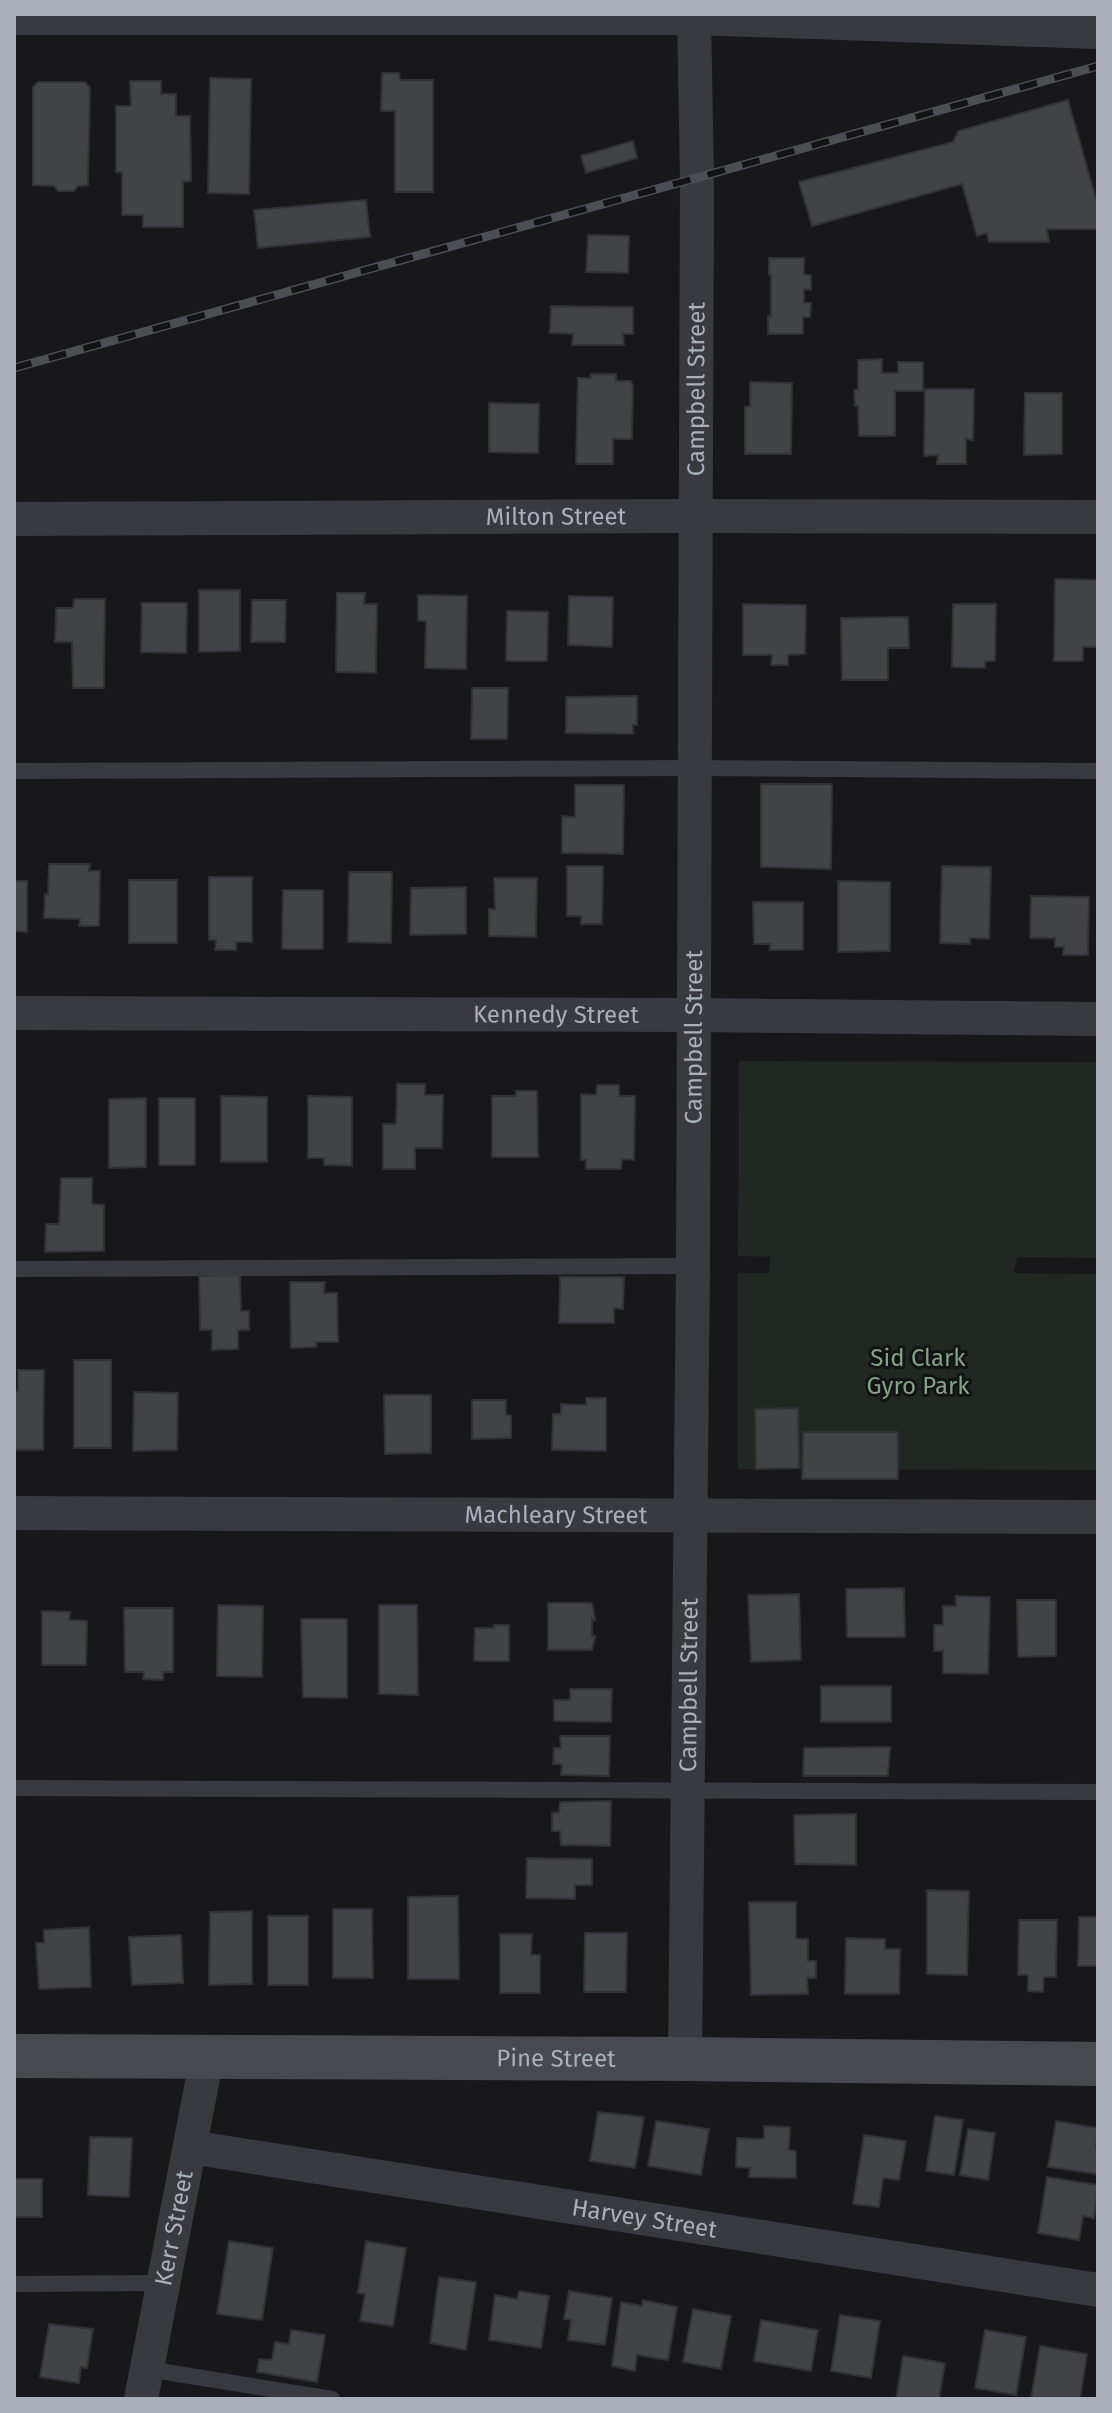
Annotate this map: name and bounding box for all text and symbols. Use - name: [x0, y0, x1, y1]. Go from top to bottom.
- street label: Campbell Street: [682, 302, 711, 476]
- street label: Milton Street: [486, 502, 627, 531]
- street label: Campbell Street: [680, 950, 708, 1124]
- street label: Kennedy Street: [473, 1000, 639, 1029]
- park label: Sid Clark Gyro Park: [866, 1344, 970, 1400]
- street label: Machleary Street: [465, 1501, 648, 1529]
- street label: Campbell Street: [674, 1597, 704, 1772]
- street label: Pine Street: [496, 2044, 616, 2073]
- street label: Kerr Street: [149, 2168, 199, 2288]
- street label: Harvey Street: [570, 2193, 719, 2244]

